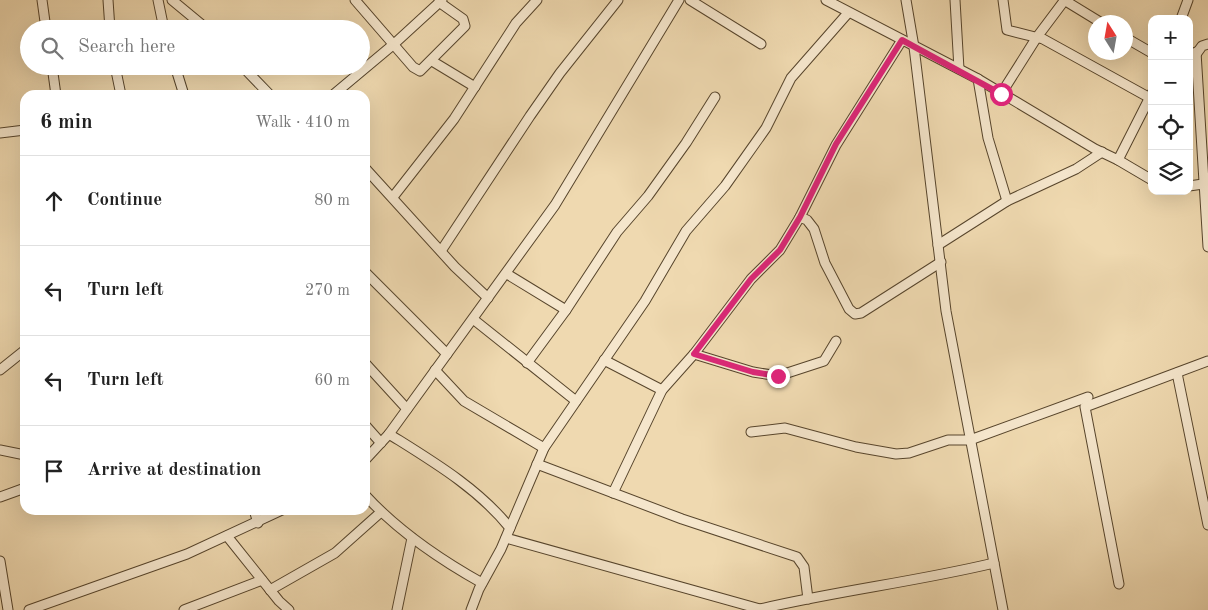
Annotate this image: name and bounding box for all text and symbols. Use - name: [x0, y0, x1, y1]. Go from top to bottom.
- north arrow: [1088, 15, 1133, 60]
- map controls: [1148, 15, 1193, 195]
- button: +: [1148, 15, 1193, 60]
- search box: [20, 20, 370, 75]
- icon: search: [38, 34, 66, 62]
- text: Search here: [78, 38, 175, 57]
- button: −: [1148, 60, 1193, 105]
- route start: [990, 83, 1013, 106]
- button: locate: [1148, 105, 1193, 150]
- text: 6 min: [40, 112, 93, 133]
- text: Walk · 410 m: [255, 115, 350, 131]
- button: layers: [1148, 150, 1193, 195]
- icon: ahead: [40, 187, 68, 215]
- text: Continue: [87, 191, 162, 210]
- text: 80 m: [314, 193, 350, 209]
- icon: left: [40, 277, 68, 305]
- text: Turn left: [87, 281, 164, 300]
- text: 270 m: [305, 283, 350, 299]
- route end: [767, 365, 790, 388]
- icon: left: [40, 367, 68, 395]
- text: Turn left: [87, 371, 164, 390]
- text: 60 m: [314, 373, 350, 389]
- icon: arrive: [40, 457, 68, 485]
- text: Arrive at destination: [87, 461, 261, 480]

